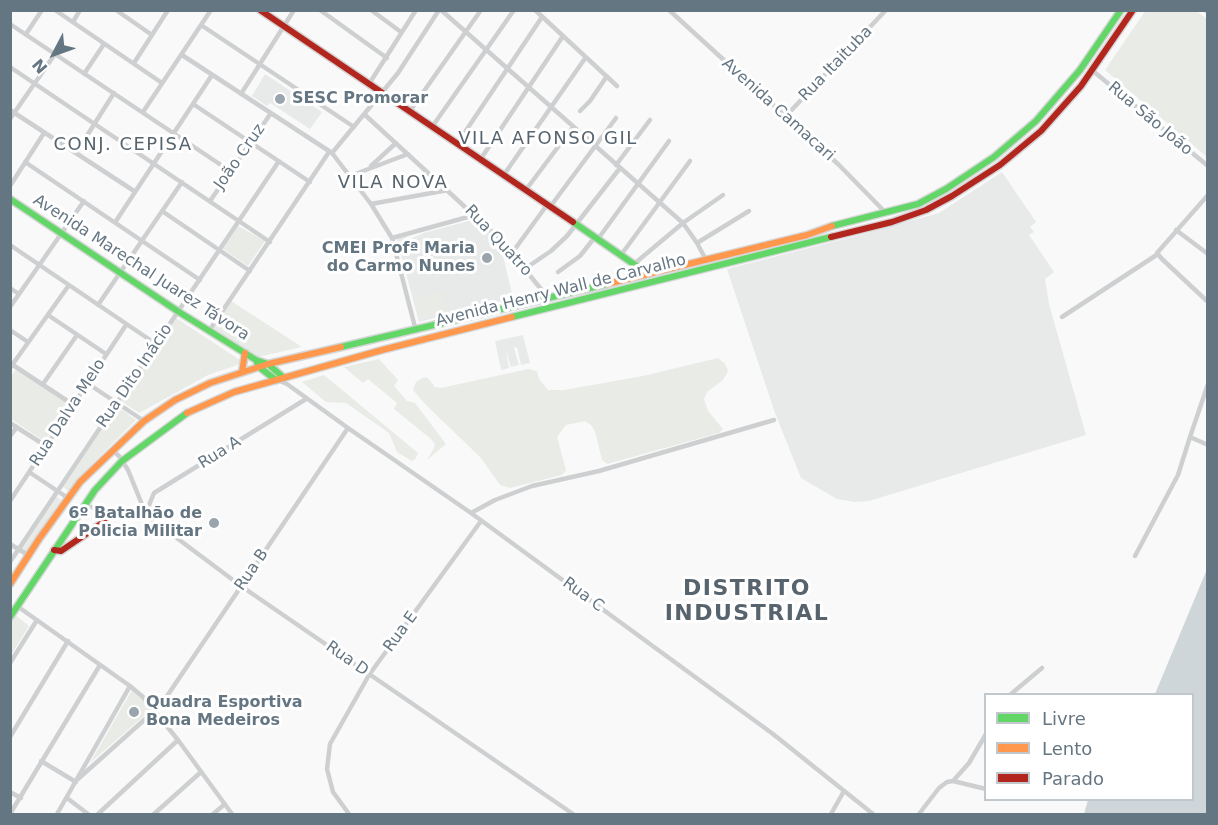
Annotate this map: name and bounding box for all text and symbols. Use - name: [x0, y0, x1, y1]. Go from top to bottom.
- street label: Rua Itaituba: [795, 22, 877, 106]
- north arrow: [24, 24, 84, 84]
- street label: Avenida Camacari: [718, 54, 838, 166]
- text: N: [28, 55, 52, 77]
- street label: Rua São João: [1104, 78, 1196, 160]
- place label: SESC Promorar: [292, 89, 428, 109]
- marker: SESC Promorar: [273, 92, 287, 106]
- street label: João Cruz: [210, 121, 270, 193]
- district label: VILA AFONSO GIL: [458, 128, 638, 150]
- district label: CONJ. CEPISA: [53, 134, 193, 156]
- district label: VILA NOVA: [338, 172, 448, 194]
- street label: Avenida Marechal Juarez Távora: [29, 191, 253, 345]
- street label: Rua Quatro: [460, 201, 536, 281]
- place label: CMEI Profª Maria do Carmo Nunes: [322, 239, 475, 277]
- street label: Avenida Henry Wall de Carvalho: [434, 251, 688, 331]
- marker: CMEI Profª Maria do Carmo Nunes: [480, 251, 494, 265]
- street label: Rua Dito Inácio: [93, 320, 177, 432]
- street label: Rua Dalva Melo: [26, 356, 110, 470]
- street label: Rua A: [195, 433, 245, 473]
- place label: 6º Batalhão de Policia Militar: [68, 504, 202, 542]
- marker: 6º Batalhão de Policia Militar: [207, 516, 221, 530]
- street label: Rua B: [231, 545, 273, 595]
- street label: Rua C: [559, 574, 607, 616]
- district label: DISTRITO INDUSTRIAL: [665, 576, 829, 628]
- street label: Rua E: [380, 608, 422, 656]
- street label: Rua D: [322, 637, 372, 681]
- place label: Quadra Esportiva Bona Medeiros: [146, 693, 303, 731]
- legend: [984, 693, 1194, 801]
- marker: Quadra Esportiva Bona Medeiros: [127, 705, 141, 719]
- text: Livre: [1042, 708, 1086, 729]
- text: Lento: [1042, 738, 1092, 759]
- text: Parado: [1042, 768, 1104, 789]

